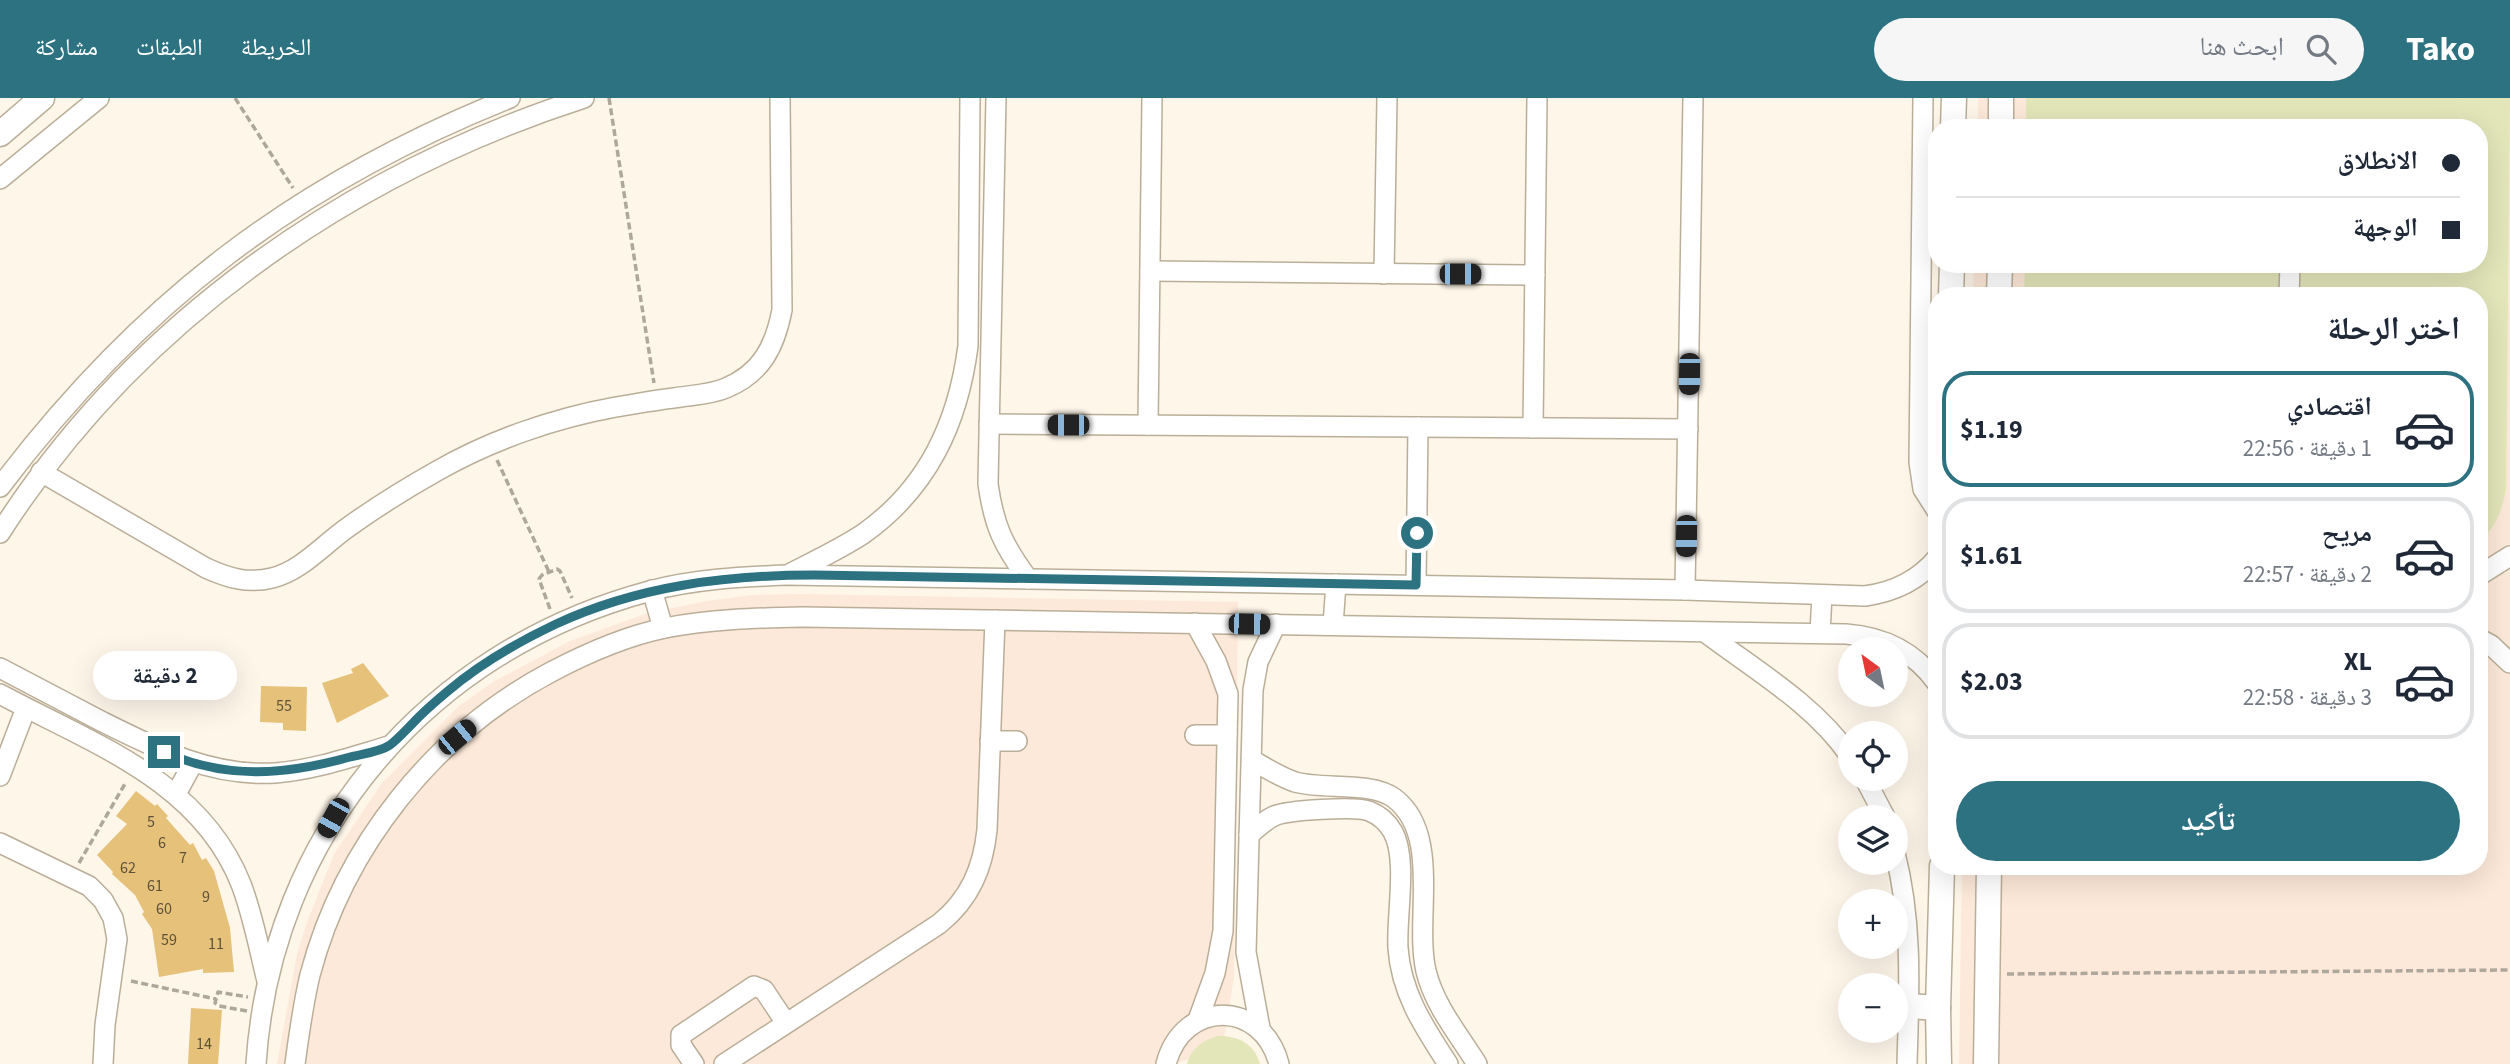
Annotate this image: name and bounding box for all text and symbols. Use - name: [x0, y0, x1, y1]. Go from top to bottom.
- search box: [1874, 18, 2364, 81]
- text: Tako: [2406, 26, 2475, 73]
- text: ابحث هنا: [2199, 28, 2284, 65]
- text: مشاركة: [35, 30, 98, 65]
- text: الطبقات: [136, 30, 203, 65]
- text: الخريطة: [241, 30, 311, 65]
- icon: search: [2302, 30, 2340, 68]
- text: الانطلاق: [2338, 142, 2418, 179]
- text: الوجهة: [2353, 209, 2418, 246]
- car: [1440, 264, 1482, 285]
- text: اختر الرحلة: [2327, 306, 2460, 352]
- car: [1679, 353, 1700, 395]
- text: اقتصادي: [2287, 388, 2372, 425]
- icon: car: [2393, 398, 2456, 461]
- text: $1.19: [1960, 411, 2023, 448]
- car: [1048, 415, 1090, 436]
- text: 1 دقيقة · 22:56: [2243, 432, 2372, 465]
- text: مريح: [2322, 514, 2372, 551]
- car: [1676, 515, 1697, 557]
- route start: [1401, 517, 1433, 549]
- icon: car: [2393, 524, 2456, 587]
- text: $1.61: [1960, 537, 2023, 574]
- text: 2 دقيقة · 22:57: [2243, 558, 2372, 591]
- car: [1228, 613, 1271, 635]
- north arrow: [1838, 637, 1908, 707]
- map controls: [1838, 637, 1908, 1043]
- text: XL: [2344, 643, 2372, 680]
- callout: 2 دقيقة: [92, 650, 236, 700]
- icon: car: [2393, 650, 2456, 713]
- text: 2 دقيقة: [132, 659, 198, 692]
- text: $2.03: [1960, 663, 2023, 700]
- text: 3 دقيقة · 22:58: [2243, 681, 2372, 714]
- house number: 55: [276, 695, 292, 717]
- car: [435, 716, 480, 758]
- button: locate: [1838, 721, 1908, 791]
- route end: [148, 736, 180, 768]
- button: تأكيد: [1956, 781, 2460, 861]
- car: [314, 795, 353, 841]
- button: layers: [1838, 805, 1908, 875]
- house number: 5: [147, 811, 155, 833]
- house number: 6: [158, 832, 166, 854]
- house number: 7: [179, 847, 187, 869]
- house number: 62: [120, 857, 136, 879]
- house number: 61: [147, 875, 163, 897]
- house number: 9: [202, 886, 210, 908]
- button: +: [1838, 889, 1908, 959]
- house number: 60: [156, 898, 172, 920]
- house number: 59: [161, 929, 177, 951]
- house number: 11: [208, 933, 224, 955]
- button: −: [1838, 973, 1908, 1043]
- house number: 14: [196, 1033, 212, 1055]

